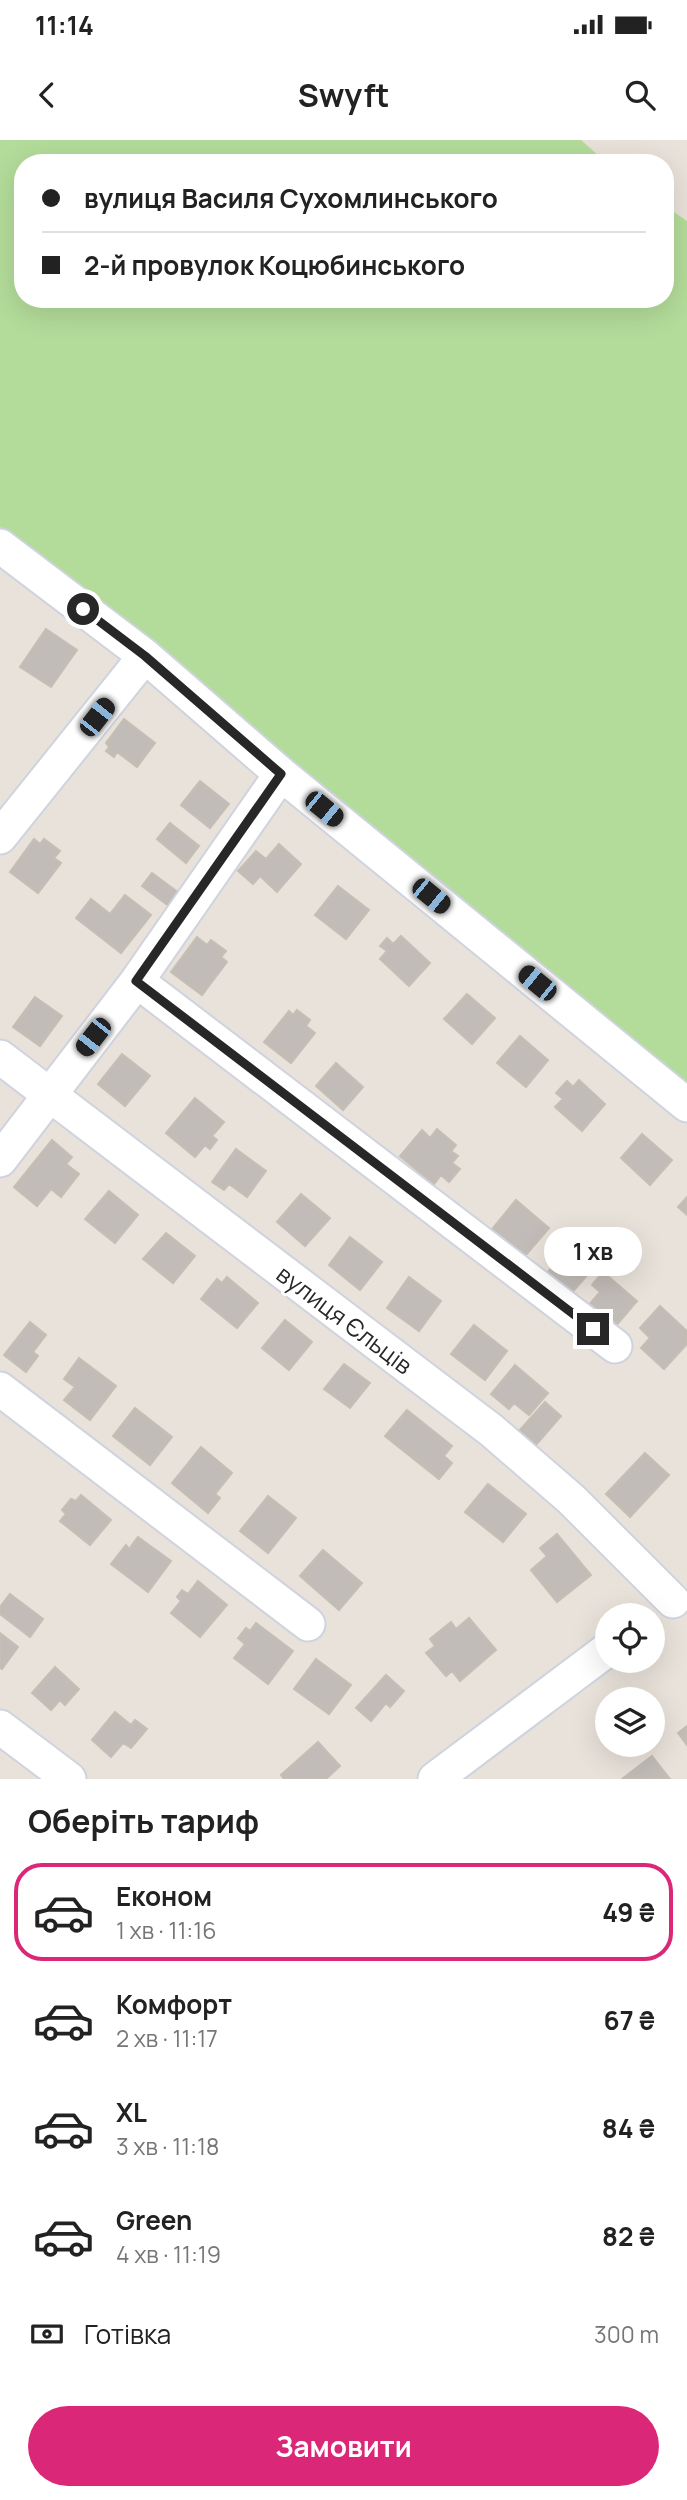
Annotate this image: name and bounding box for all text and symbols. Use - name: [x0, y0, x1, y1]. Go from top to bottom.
- text: 11:14: [35, 7, 94, 43]
- text: Swyft: [298, 73, 389, 117]
- icon: back: [28, 76, 66, 114]
- icon: search: [621, 76, 659, 114]
- text: вулиця Василя Сухомлинського: [84, 180, 498, 216]
- text: 2-й провулок Коцюбинського: [84, 247, 465, 283]
- route start: [67, 593, 99, 625]
- car: [76, 694, 119, 740]
- car: [302, 788, 347, 830]
- car: [409, 875, 454, 917]
- car: [515, 962, 560, 1004]
- car: [72, 1014, 115, 1060]
- callout: 1 хв: [544, 1228, 642, 1276]
- text: 1 хв: [573, 1235, 613, 1267]
- street label: вулиця Єльців: [270, 1257, 420, 1381]
- route end: [577, 1313, 609, 1345]
- map controls: [595, 1603, 665, 1757]
- button: locate: [595, 1603, 665, 1673]
- button: layers: [595, 1687, 665, 1757]
- text: Оберіть тариф: [28, 1799, 259, 1843]
- text: Економ: [116, 1878, 212, 1914]
- icon: car: [32, 1881, 95, 1944]
- text: 49 ₴: [602, 1894, 655, 1930]
- text: 1 хв · 11:16: [116, 1914, 216, 1946]
- text: Комфорт: [116, 1986, 232, 2022]
- icon: car: [32, 1989, 95, 2052]
- text: 67 ₴: [603, 2002, 655, 2038]
- text: 2 хв · 11:17: [116, 2022, 218, 2054]
- text: XL: [116, 2094, 147, 2130]
- icon: car: [32, 2097, 95, 2160]
- text: 84 ₴: [602, 2110, 655, 2146]
- text: 3 хв · 11:18: [116, 2130, 219, 2162]
- text: Green: [116, 2202, 192, 2238]
- icon: car: [32, 2205, 95, 2268]
- text: 82 ₴: [602, 2218, 655, 2254]
- text: 4 хв · 11:19: [116, 2238, 221, 2270]
- icon: cash: [28, 2315, 66, 2353]
- text: Готівка: [84, 2316, 171, 2352]
- text: 300 m: [594, 2318, 659, 2350]
- button: Замовити: [28, 2406, 659, 2486]

